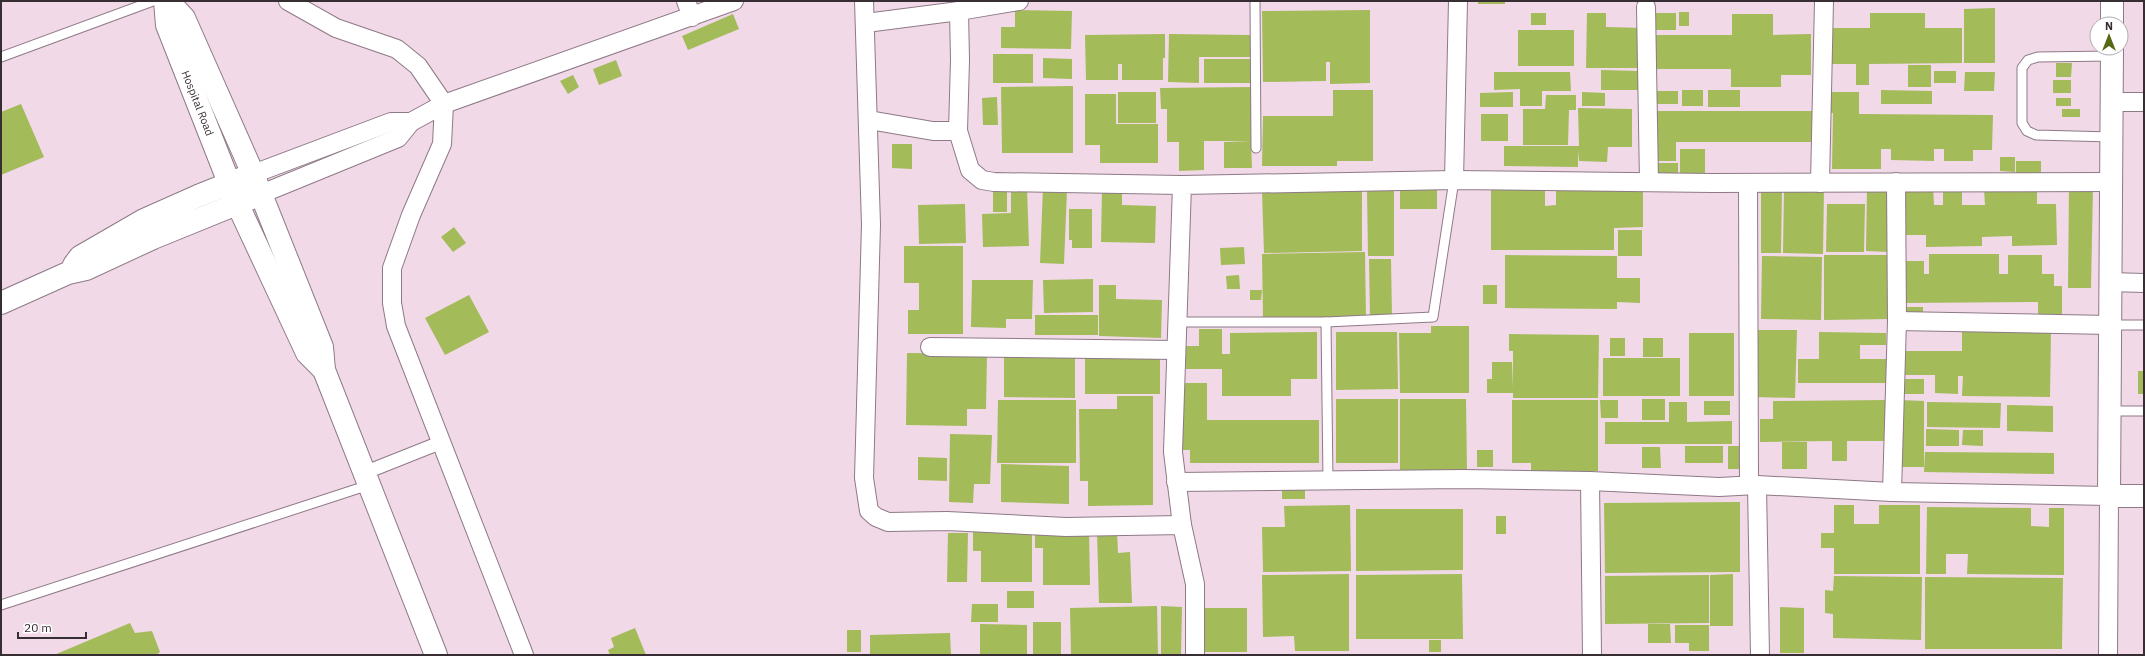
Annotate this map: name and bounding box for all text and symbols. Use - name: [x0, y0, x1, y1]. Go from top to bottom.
- north arrow: [2089, 16, 2129, 56]
- text: N: [2105, 19, 2113, 33]
- street label: Hospital Road: [179, 68, 217, 138]
- scale bar: [18, 614, 86, 640]
- text: 20 m: [24, 620, 52, 635]

